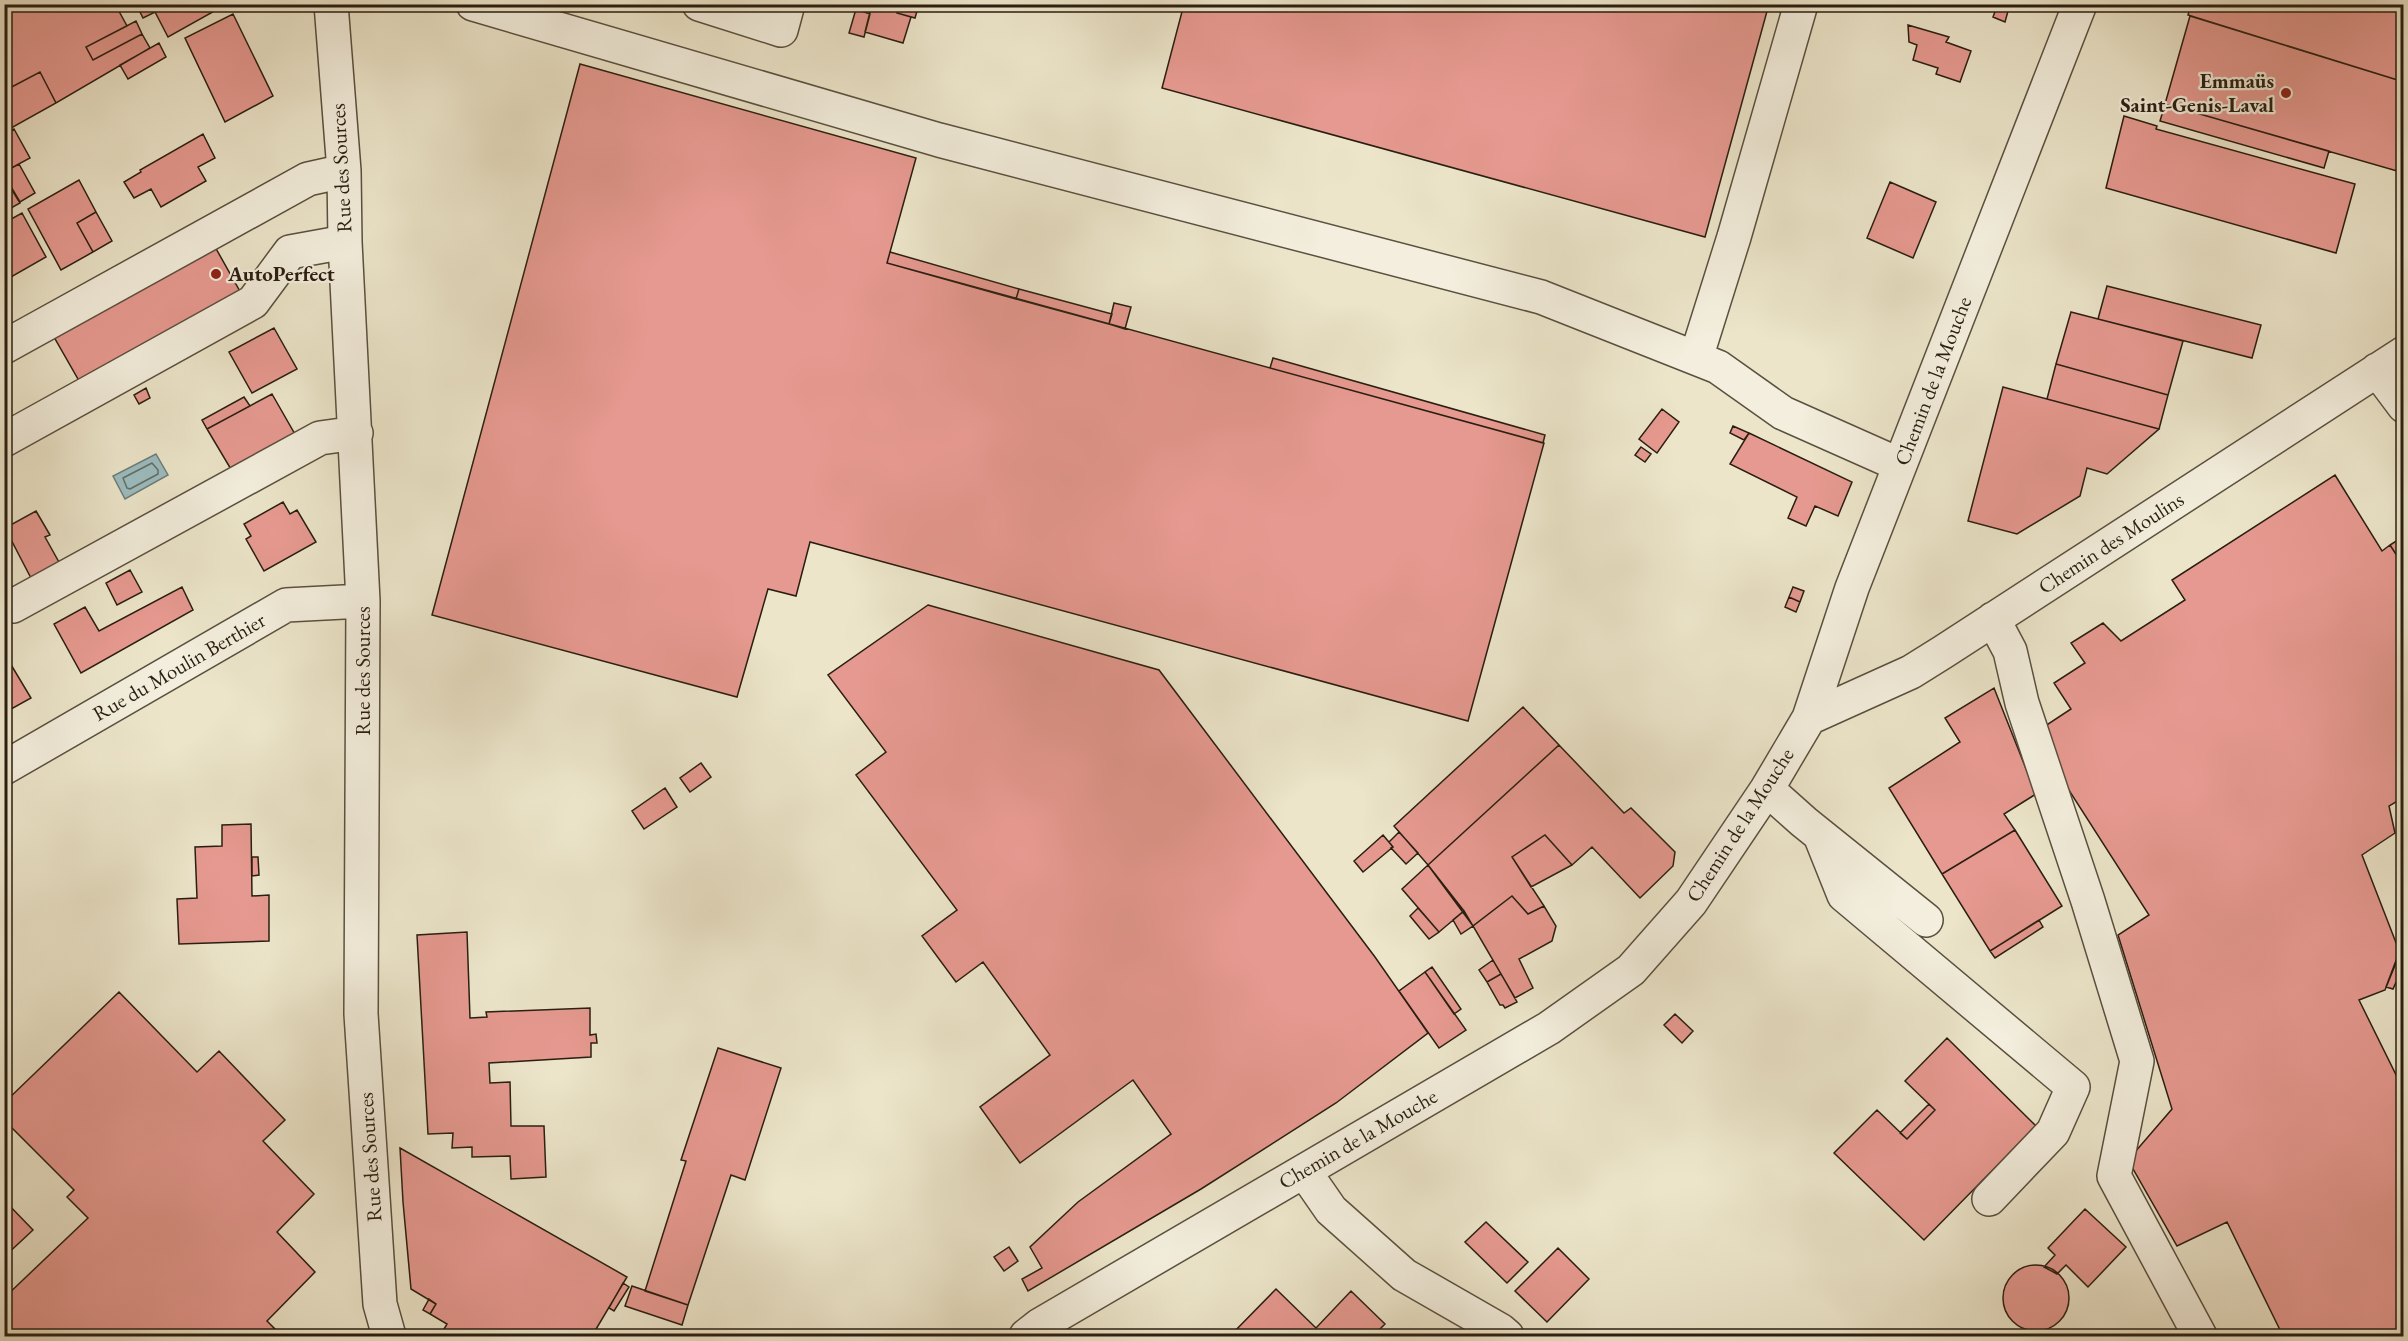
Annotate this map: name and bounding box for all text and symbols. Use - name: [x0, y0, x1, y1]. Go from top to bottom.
- place label: Emmaüs Saint-Genis-Laval: [2120, 67, 2274, 118]
- marker: Emmaüs Saint-Genis-Laval: [2279, 86, 2293, 100]
- street label: Rue des Sources: [324, 102, 357, 233]
- place label: AutoPerfect: [227, 260, 335, 287]
- marker: AutoPerfect: [209, 267, 223, 281]
- street label: Chemin de la Mouche: [1888, 293, 1977, 469]
- street label: Chemin des Moulins: [2033, 485, 2189, 600]
- street label: Rue du Moulin Berthier: [88, 606, 270, 727]
- street label: Rue des Sources: [349, 606, 376, 736]
- street label: Chemin de la Mouche: [1680, 742, 1800, 907]
- street label: Chemin de la Mouche: [1274, 1082, 1442, 1195]
- street label: Rue des Sources: [352, 1091, 387, 1223]

